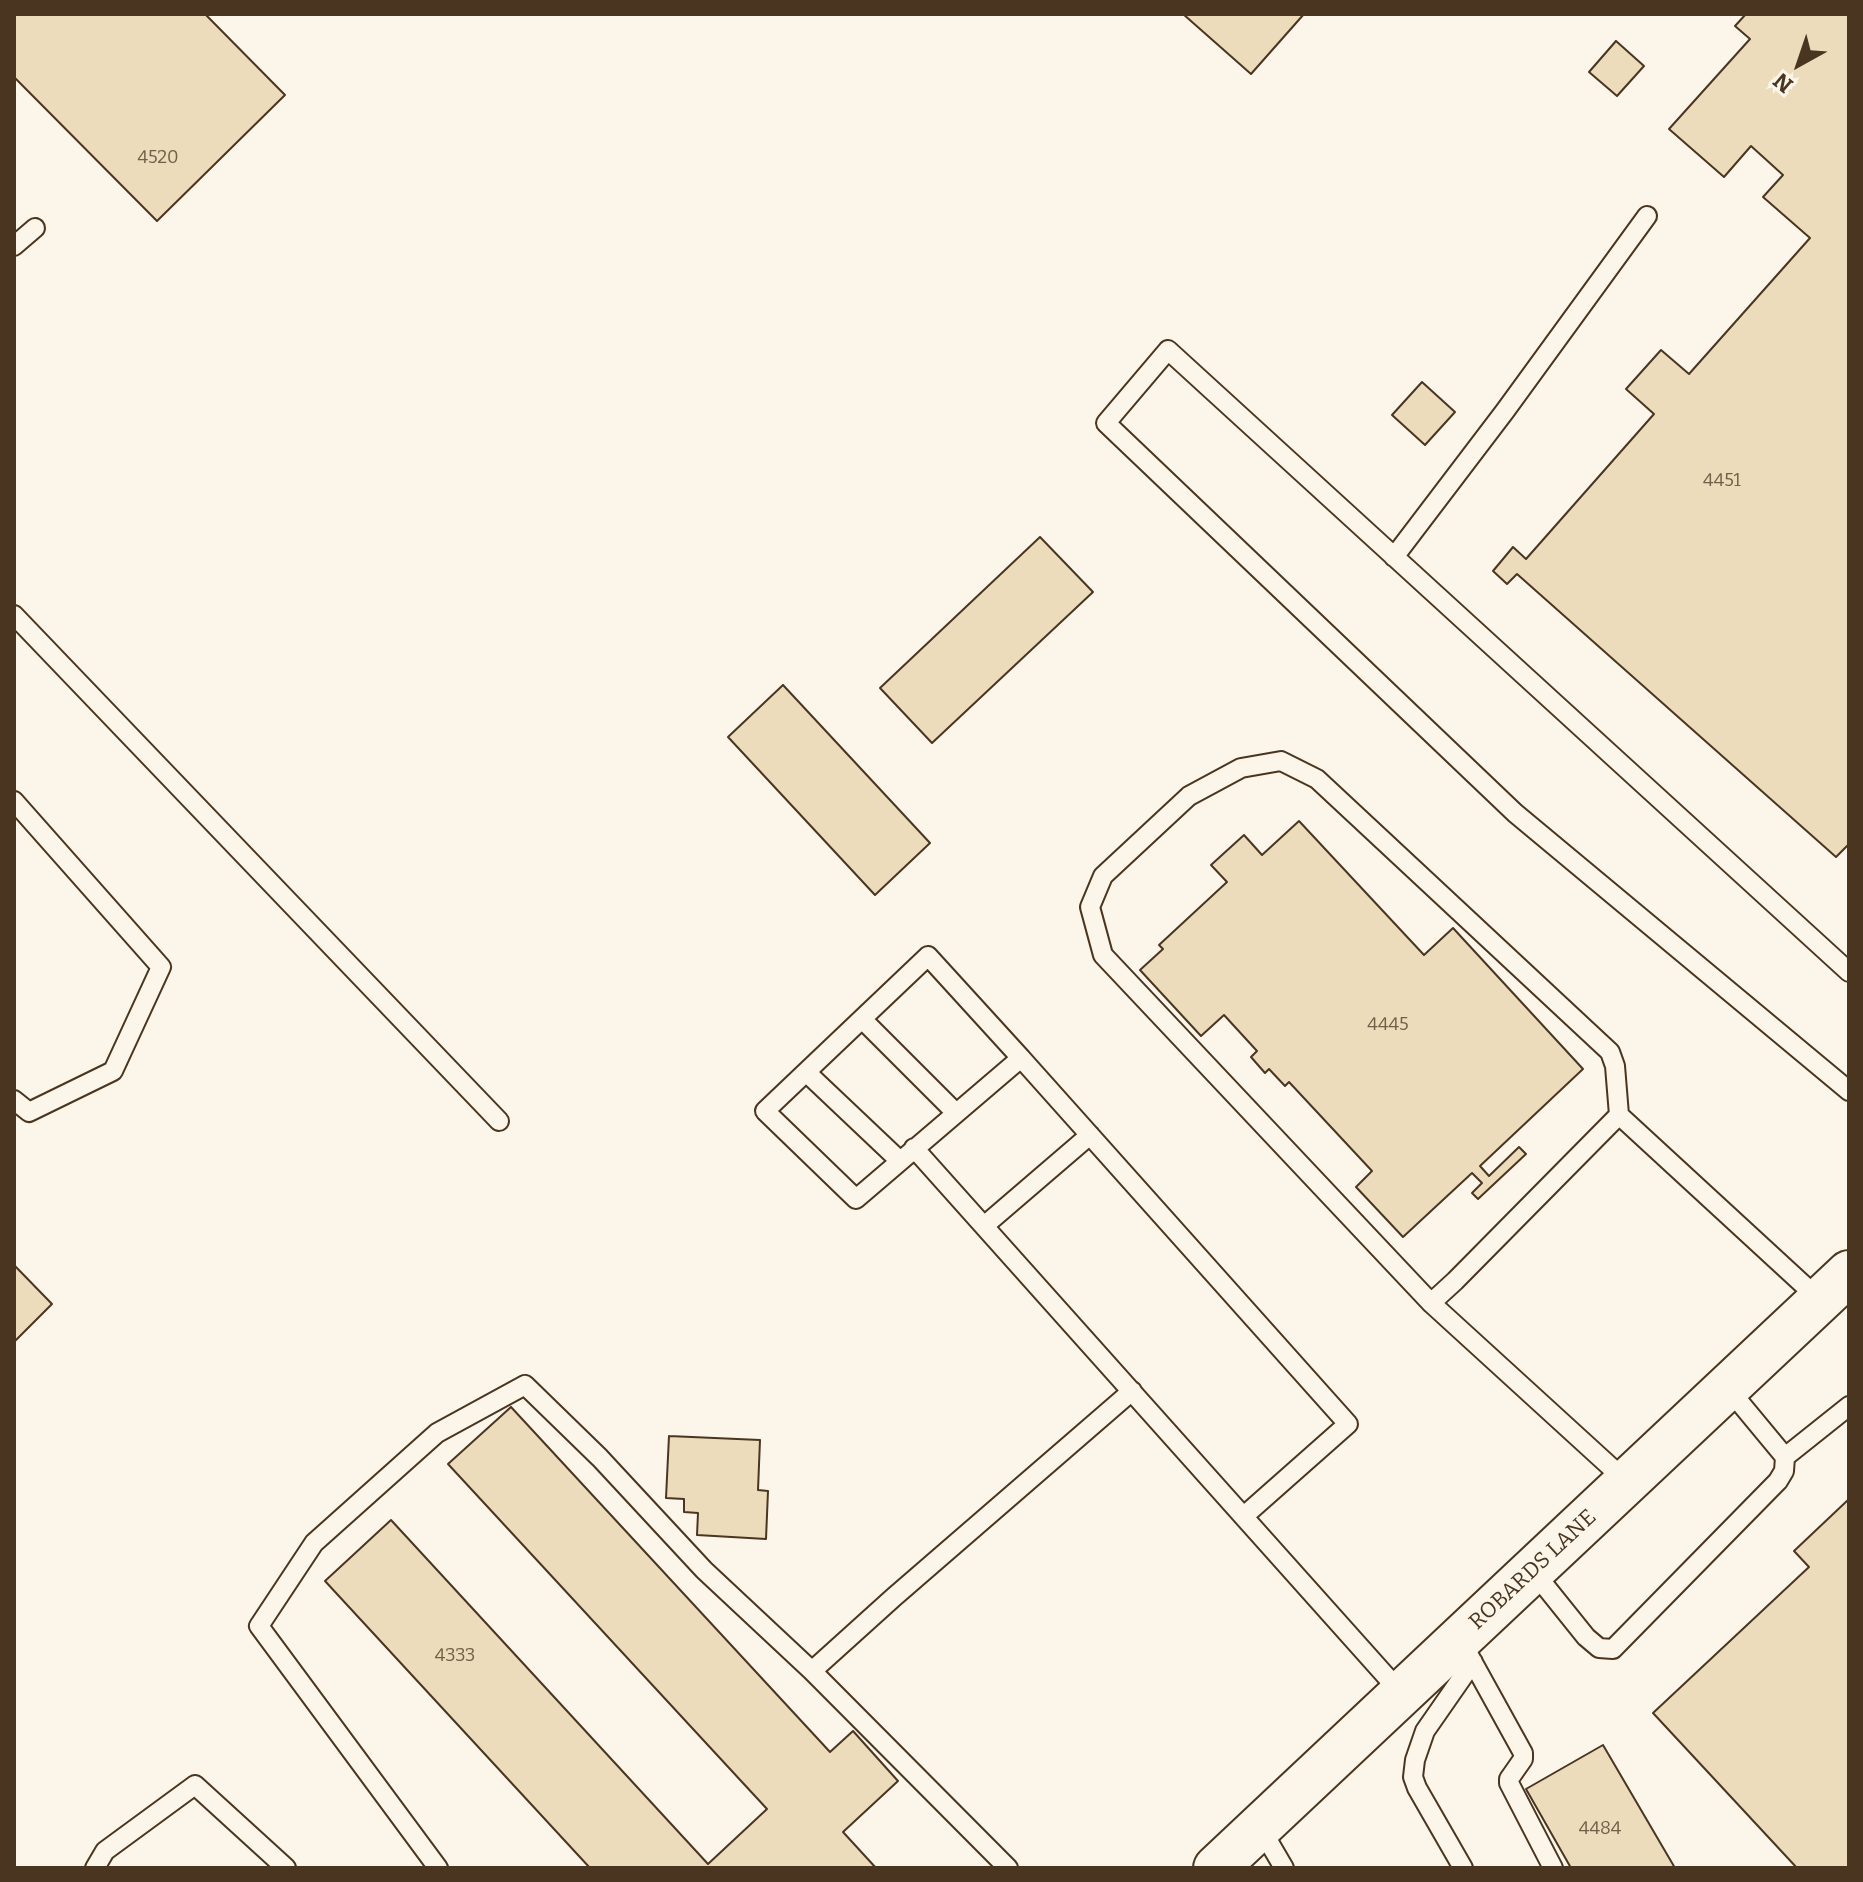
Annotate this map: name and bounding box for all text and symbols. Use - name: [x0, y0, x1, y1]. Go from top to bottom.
- north arrow: [1759, 24, 1839, 104]
- text: N: [1768, 67, 1798, 99]
- house number: 4520: [137, 147, 179, 169]
- house number: 4451: [1703, 470, 1741, 492]
- house number: 4445: [1367, 1014, 1409, 1036]
- street label: ROBARDS LANE: [1464, 1504, 1602, 1636]
- house number: 4333: [435, 1645, 475, 1667]
- house number: 4484: [1579, 1818, 1621, 1840]

